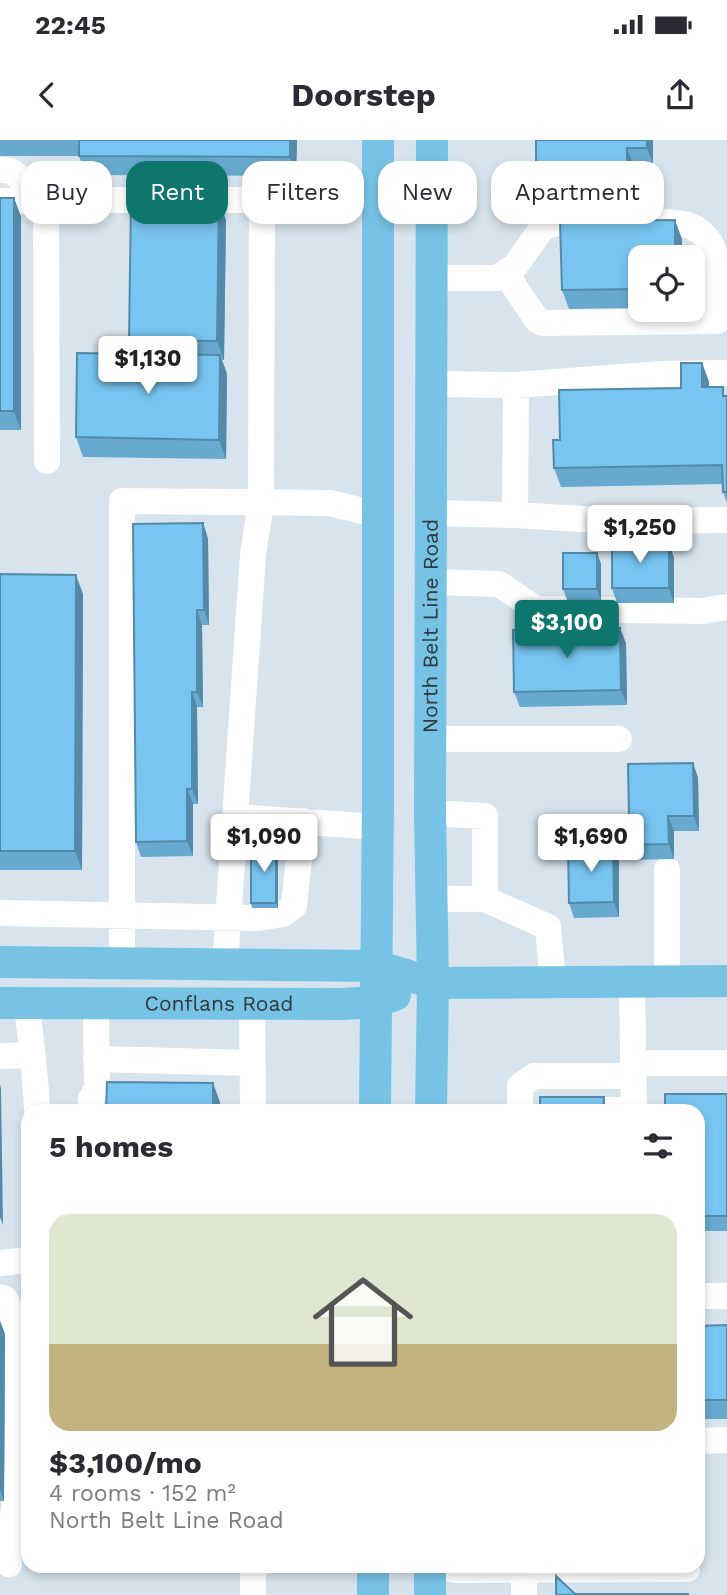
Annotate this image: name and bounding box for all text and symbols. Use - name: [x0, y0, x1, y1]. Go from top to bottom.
- text: 22:45: [35, 10, 106, 40]
- icon: back: [28, 76, 66, 114]
- text: Doorstep: [291, 76, 436, 114]
- icon: share: [661, 76, 699, 114]
- chip: Buy: [21, 161, 112, 224]
- chip: Rent: [126, 161, 228, 224]
- chip: Filters: [242, 161, 364, 224]
- chip: New: [378, 161, 477, 224]
- chip: Apartment: [491, 161, 664, 224]
- map controls: [628, 245, 705, 322]
- button: locate: [628, 245, 705, 322]
- pin: $1,130: [91, 336, 205, 396]
- text: $1,130: [114, 345, 182, 372]
- pin: $1,250: [583, 506, 697, 565]
- text: $1,250: [603, 514, 677, 541]
- street label: North Belt Line Road: [417, 519, 443, 733]
- pin: $3,100: [510, 601, 624, 660]
- text: $3,100: [531, 609, 603, 636]
- pin: $1,090: [207, 814, 321, 874]
- pin: $1,690: [534, 814, 648, 874]
- text: $1,090: [227, 823, 301, 850]
- text: $1,690: [554, 823, 628, 850]
- street label: Conflans Road: [144, 990, 294, 1016]
- icon: filters: [639, 1127, 677, 1165]
- text: 5 homes: [49, 1129, 173, 1164]
- icon: home: [300, 1259, 426, 1385]
- text: $3,100/mo: [49, 1445, 202, 1480]
- text: 4 rooms · 152 m²: [49, 1480, 236, 1507]
- text: North Belt Line Road: [49, 1507, 284, 1534]

